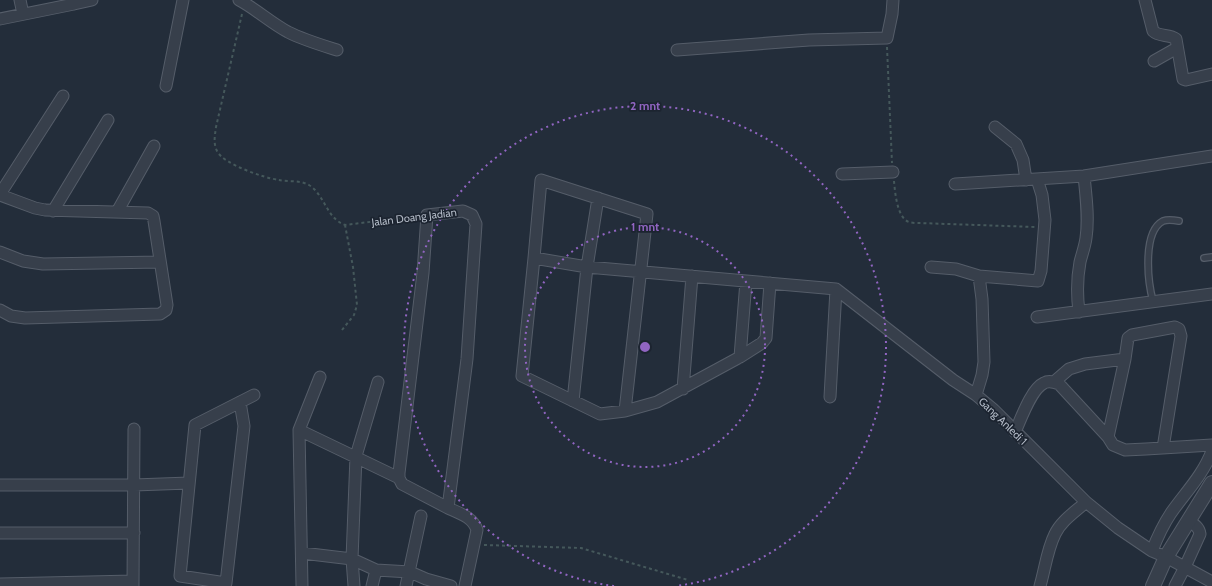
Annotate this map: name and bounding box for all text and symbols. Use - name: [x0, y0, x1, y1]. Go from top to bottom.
- text: 2 mnt: [630, 98, 660, 113]
- street label: Jalan Doang Jadian: [370, 205, 457, 229]
- text: 1 mnt: [631, 219, 659, 234]
- centre of rings: [638, 340, 652, 354]
- street label: Gang Anledi 1: [976, 394, 1030, 448]

